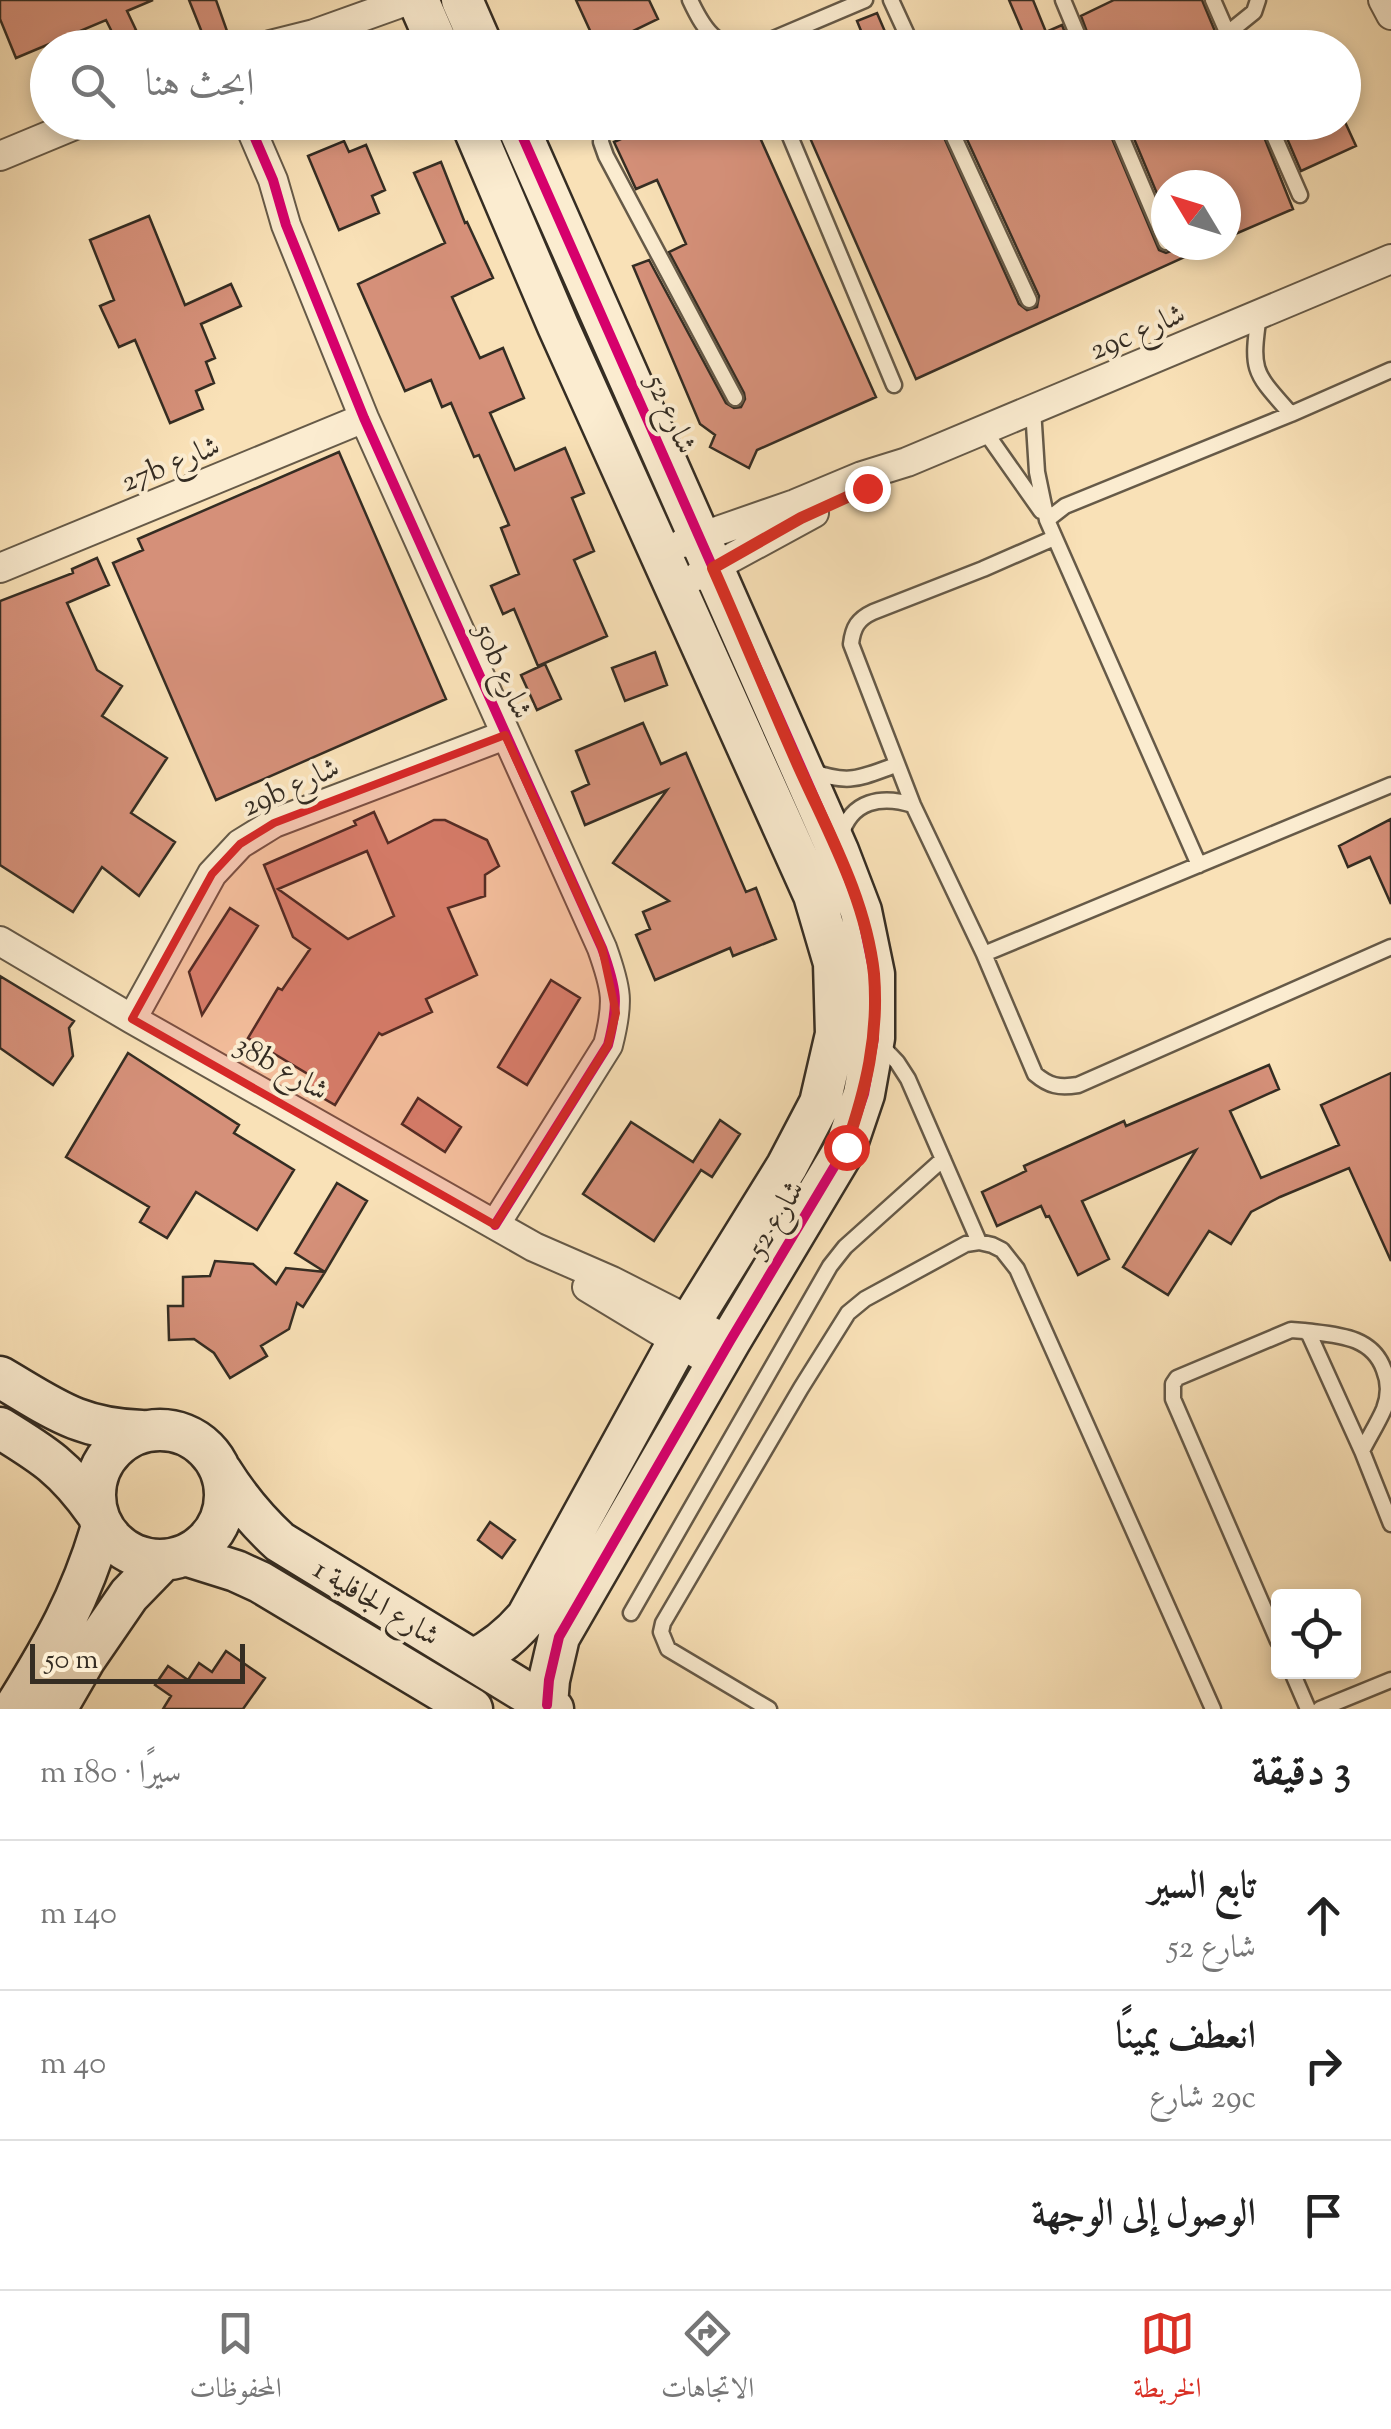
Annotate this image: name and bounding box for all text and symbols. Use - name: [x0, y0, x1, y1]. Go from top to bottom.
- search box: [30, 30, 1361, 140]
- icon: search: [65, 58, 120, 113]
- text: ابحث هنا: [145, 59, 254, 113]
- north arrow: [1151, 170, 1241, 260]
- street label: 29c شارع: [1083, 294, 1193, 374]
- street label: شارع 52: [632, 367, 706, 462]
- street label: 27b شارع: [115, 426, 227, 506]
- route end: [845, 466, 891, 512]
- street label: 50b شارع: [460, 615, 542, 727]
- street label: 29b شارع: [235, 748, 347, 830]
- street label: 38b شارع: [225, 1025, 336, 1114]
- route start: [824, 1125, 870, 1171]
- street label: شارع 52: [736, 1173, 818, 1268]
- street label: شارع الجافلية 1: [304, 1549, 447, 1660]
- map controls: [1271, 1589, 1361, 1679]
- button: locate: [1271, 1589, 1361, 1679]
- scale bar: [30, 1639, 245, 1684]
- text: 50 m: [45, 1641, 99, 1681]
- text: 3 دقيقة: [1252, 1744, 1351, 1804]
- text: سيرًا · 180 m: [40, 1751, 182, 1797]
- text: تابع السير: [1149, 1861, 1256, 1915]
- icon: ahead: [1296, 1888, 1351, 1943]
- text: 140 m: [40, 1892, 117, 1938]
- text: شارع 52: [1168, 1926, 1256, 1972]
- text: انعطف يمينًا: [1116, 2011, 1256, 2065]
- icon: right: [1296, 2038, 1351, 2093]
- text: 40 m: [40, 2042, 106, 2088]
- text: 29c شارع: [1149, 2076, 1256, 2122]
- icon: arrive: [1296, 2188, 1351, 2243]
- text: الوصول إلى الوجهة: [1032, 2189, 1256, 2243]
- tab: المحفوظات: [190, 2306, 282, 2415]
- tab: الاتجاهات: [661, 2306, 754, 2415]
- tab: الخريطة: [1133, 2306, 1201, 2415]

